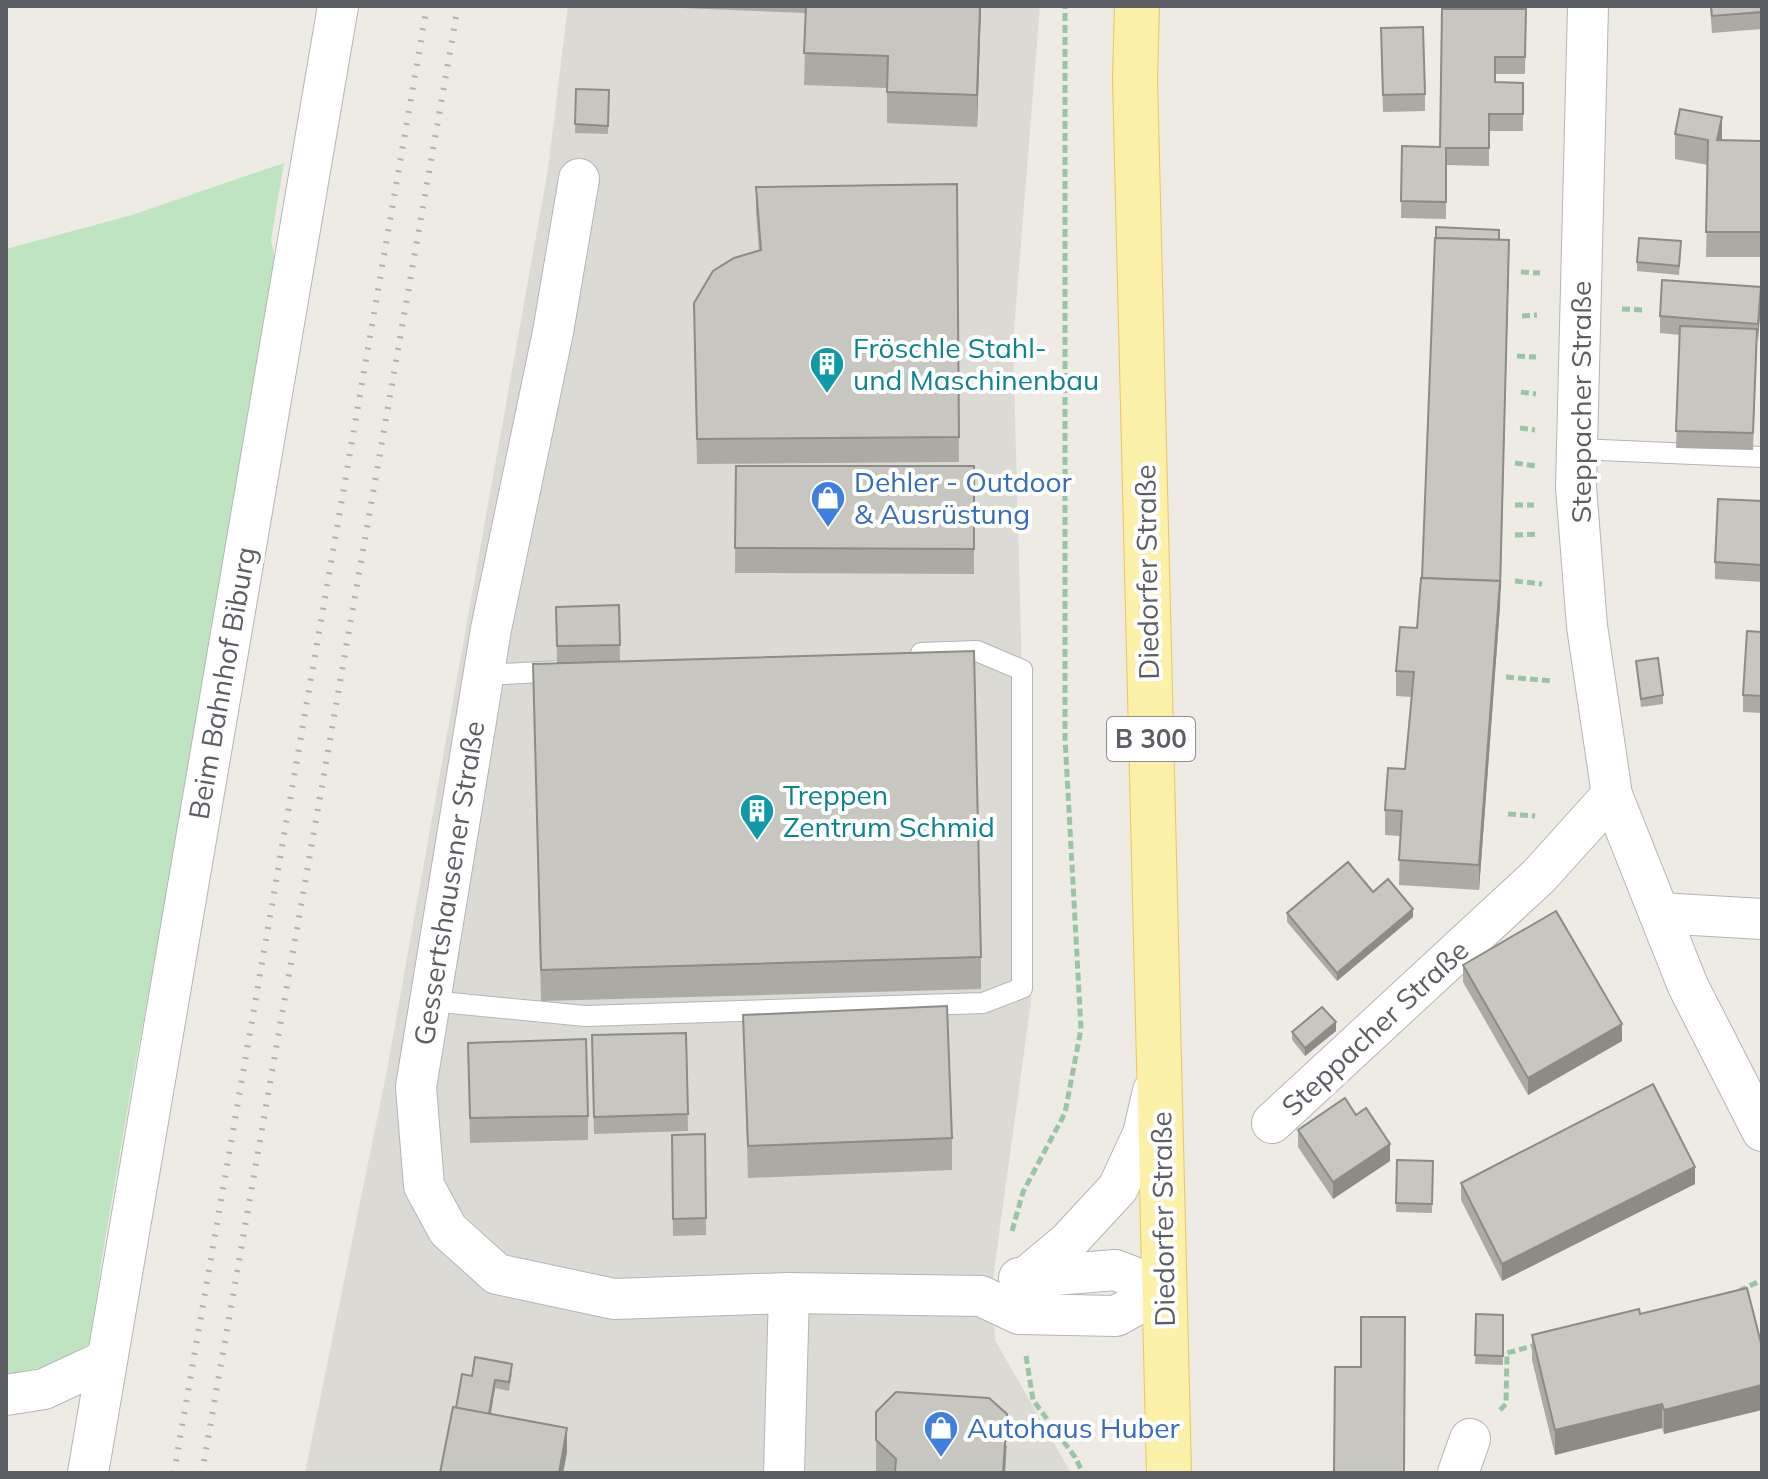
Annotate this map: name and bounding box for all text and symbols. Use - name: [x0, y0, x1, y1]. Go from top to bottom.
- street label: Steppacher Straße: [1563, 281, 1598, 523]
- place label: Fröschle Stahl- und Maschinenbau: [853, 330, 1099, 397]
- building icon: Fröschle Stahl- und Maschinenbau: [808, 345, 846, 395]
- place label: Dehler - Outdoor & Ausrüstung: [854, 464, 1072, 531]
- street label: Diedorfer Straße: [1127, 464, 1166, 680]
- shop icon: Dehler - Outdoor & Ausrüstung: [809, 479, 847, 529]
- street label: Beim Bahnhof Biburg: [180, 544, 263, 822]
- road number: B 300: [1107, 717, 1195, 761]
- street label: Gessertshausener Straße: [406, 718, 491, 1048]
- place label: Treppen Zentrum Schmid: [783, 777, 995, 844]
- building icon: Treppen Zentrum Schmid: [738, 792, 776, 842]
- street label: Steppacher Straße: [1274, 932, 1475, 1123]
- street label: Diedorfer Straße: [1143, 1111, 1182, 1327]
- shop icon: Autohaus Huber: [922, 1409, 960, 1459]
- place label: Autohaus Huber: [967, 1410, 1181, 1445]

